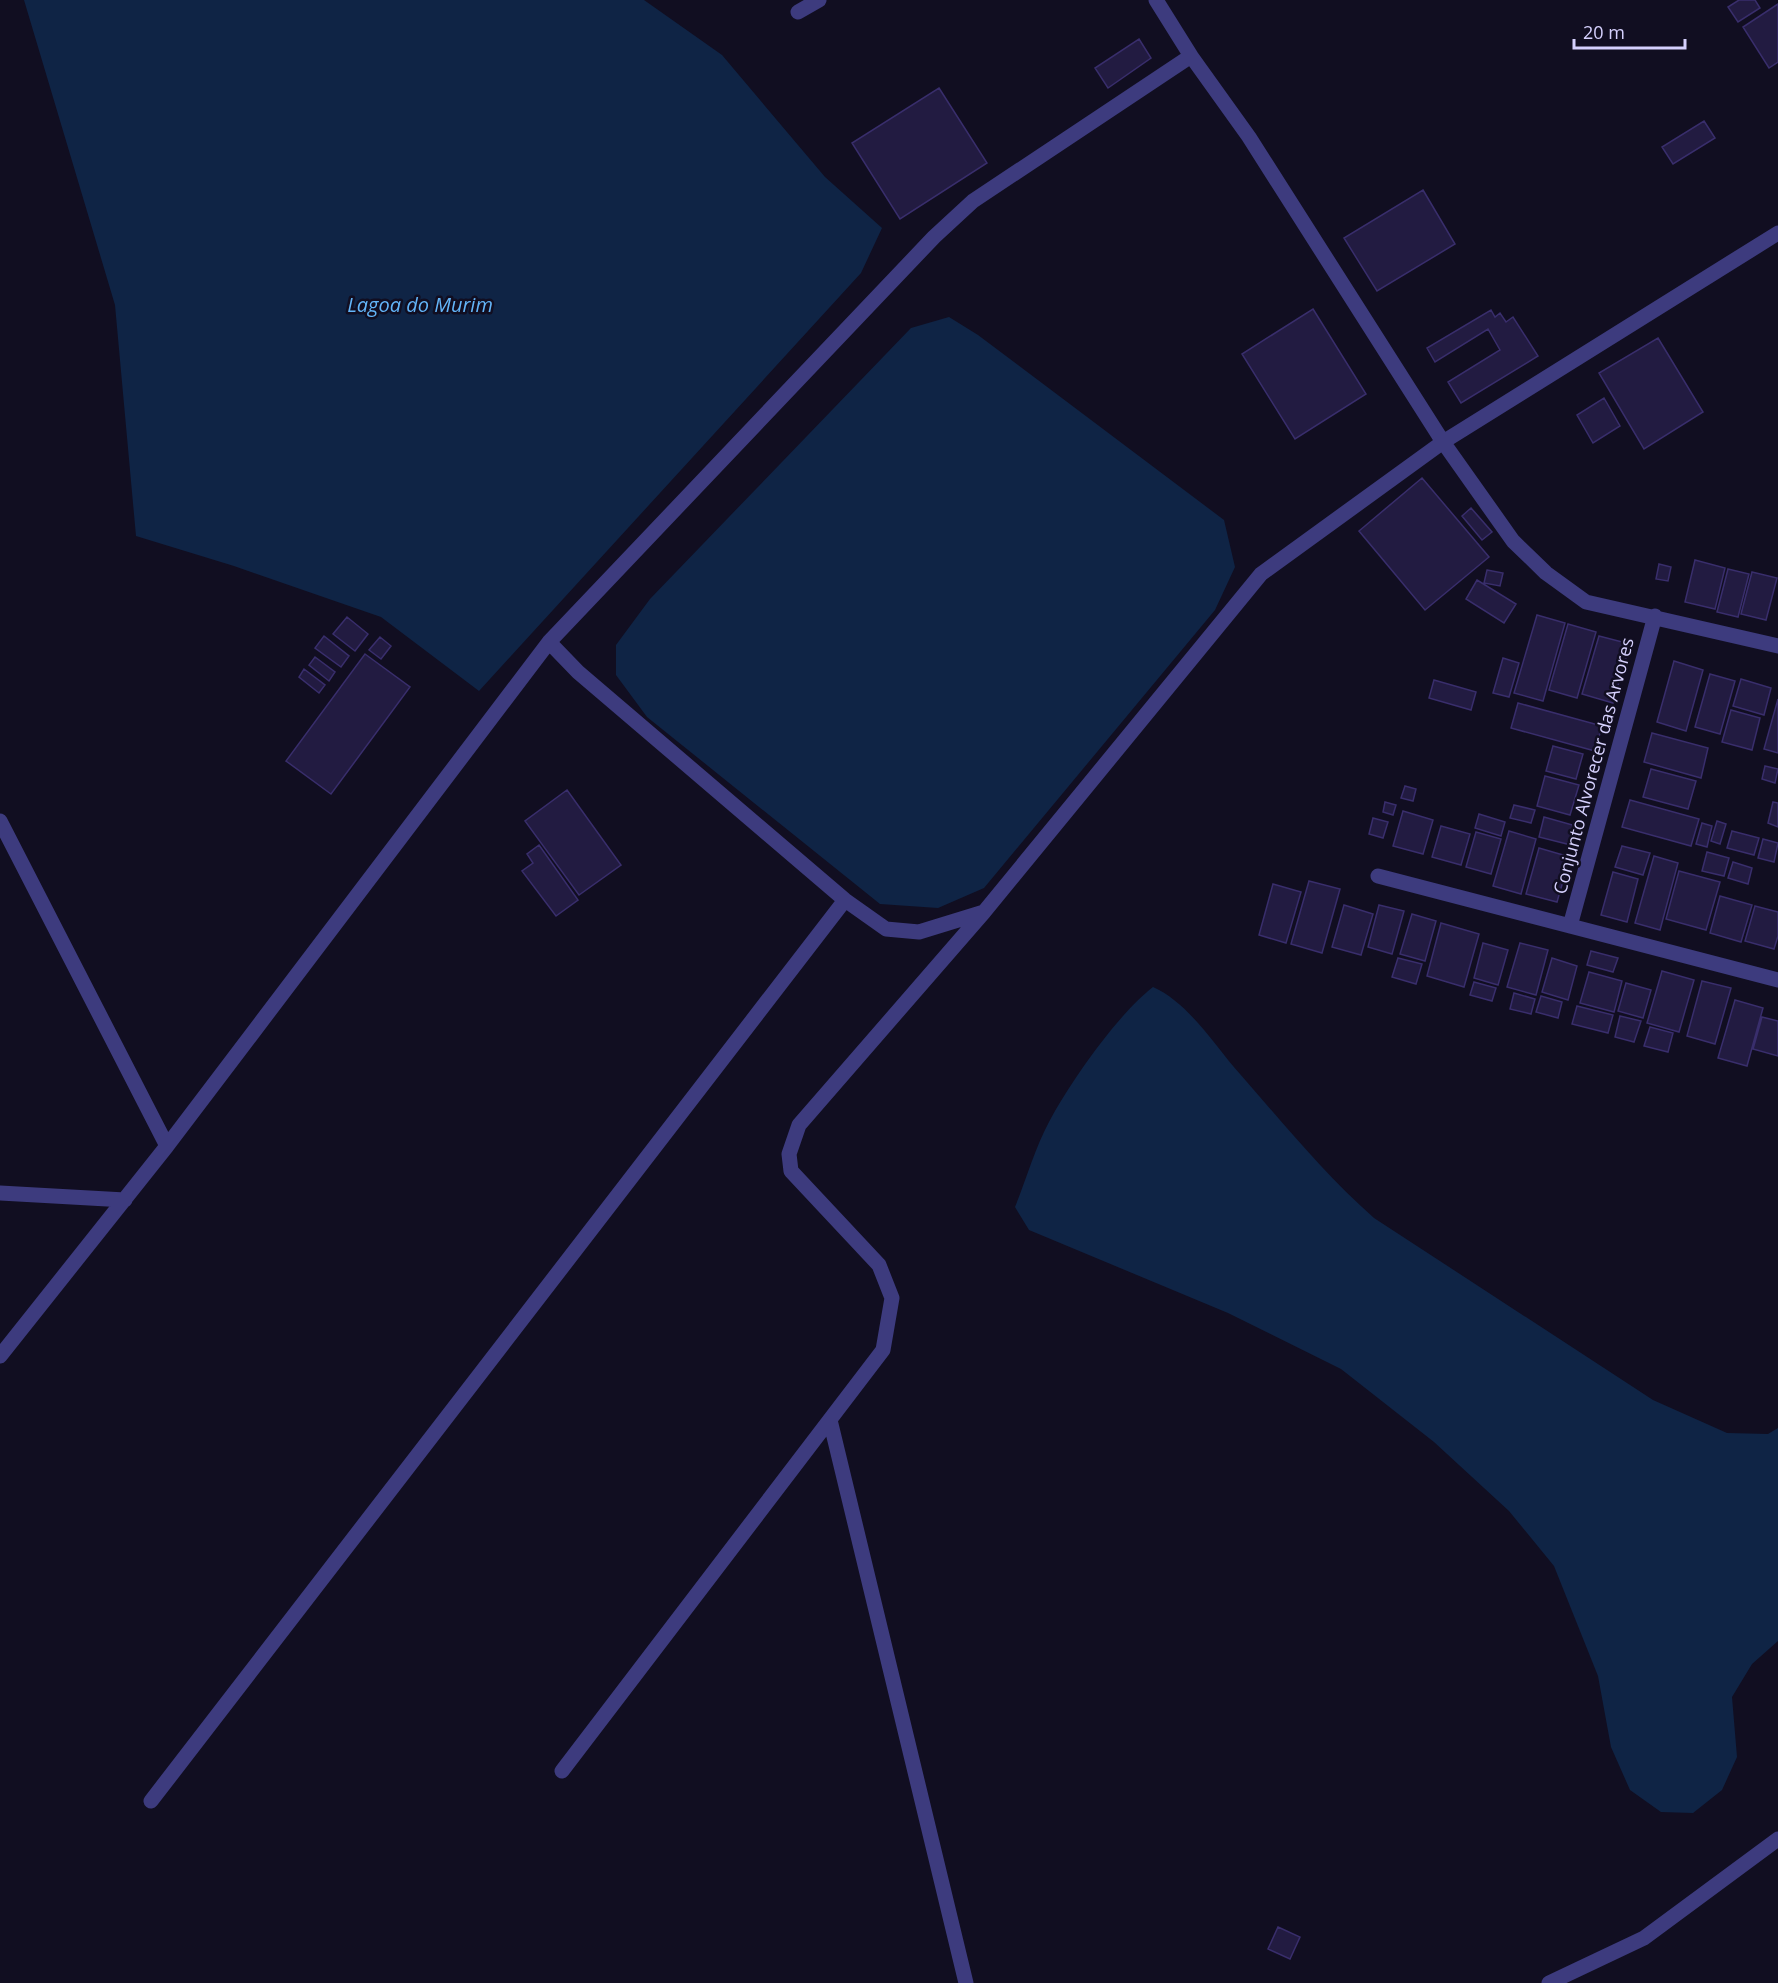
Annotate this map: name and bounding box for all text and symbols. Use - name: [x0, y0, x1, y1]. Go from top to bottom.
- scale bar: [1574, 12, 1685, 50]
- text: 20 m: [1583, 20, 1625, 44]
- water label: Lagoa do Murim: [347, 291, 493, 318]
- street label: Conjunto Alvorecer das Arvores: [1547, 635, 1639, 897]

